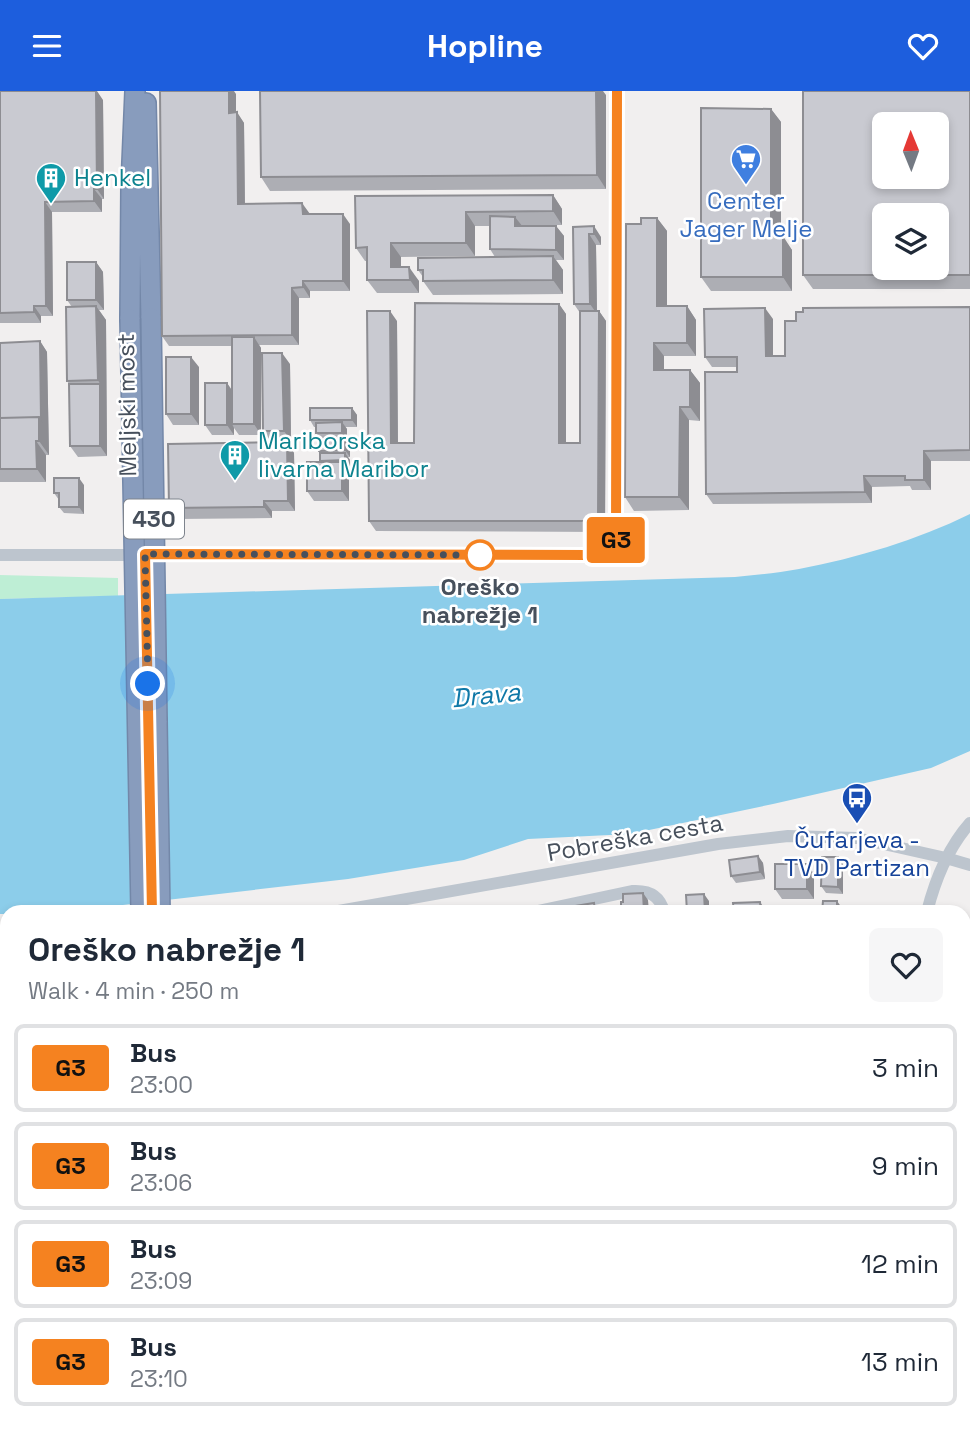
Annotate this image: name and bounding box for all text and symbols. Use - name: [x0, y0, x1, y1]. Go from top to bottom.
- text: Hopline: [427, 26, 543, 66]
- icon: menu: [28, 27, 66, 65]
- icon: heart: [904, 27, 942, 65]
- north arrow: [872, 112, 948, 189]
- map controls: [872, 112, 949, 280]
- supermarket icon: Center Jager Melje: [729, 142, 763, 186]
- building icon: Henkel: [34, 161, 68, 205]
- place label: Henkel: [74, 162, 151, 193]
- place label: Center Jager Melje: [680, 185, 812, 244]
- button: layers: [872, 203, 949, 280]
- street label: Meljski most: [110, 333, 143, 477]
- place label: Mariborska livarna Maribor: [258, 425, 429, 484]
- building icon: Mariborska livarna Maribor: [218, 438, 252, 482]
- road number: 430: [124, 499, 184, 539]
- line badge: G3: [584, 517, 648, 563]
- text: G3: [601, 524, 631, 555]
- marker: Oreško nabrežje 1: [465, 540, 495, 570]
- place label: Oreško nabrežje 1: [422, 571, 538, 630]
- your location: [130, 666, 165, 701]
- water label: Drava: [450, 674, 523, 716]
- bus stop icon: Čufarjeva - TVD Partizan: [840, 781, 874, 825]
- street label: Pobreška cesta: [545, 807, 725, 868]
- place label: Čufarjeva - TVD Partizan: [784, 824, 930, 883]
- button: heart: [869, 928, 943, 1002]
- text: Oreško nabrežje 1: [28, 929, 305, 971]
- text: Walk · 4 min · 250 m: [28, 976, 239, 1006]
- text: Bus: [130, 1036, 177, 1070]
- text: 3 min: [872, 1051, 939, 1085]
- text: G3: [55, 1052, 86, 1083]
- text: 23:00: [130, 1070, 193, 1100]
- text: Bus: [130, 1134, 177, 1168]
- text: 9 min: [872, 1149, 939, 1183]
- text: G3: [55, 1150, 86, 1181]
- text: 23:06: [130, 1168, 192, 1198]
- text: Bus: [130, 1232, 177, 1266]
- text: 12 min: [861, 1247, 939, 1281]
- text: G3: [55, 1248, 86, 1279]
- text: 23:09: [130, 1266, 192, 1296]
- text: Bus: [130, 1330, 177, 1364]
- text: 13 min: [861, 1345, 939, 1379]
- text: G3: [55, 1346, 86, 1377]
- text: 23:10: [130, 1364, 188, 1394]

